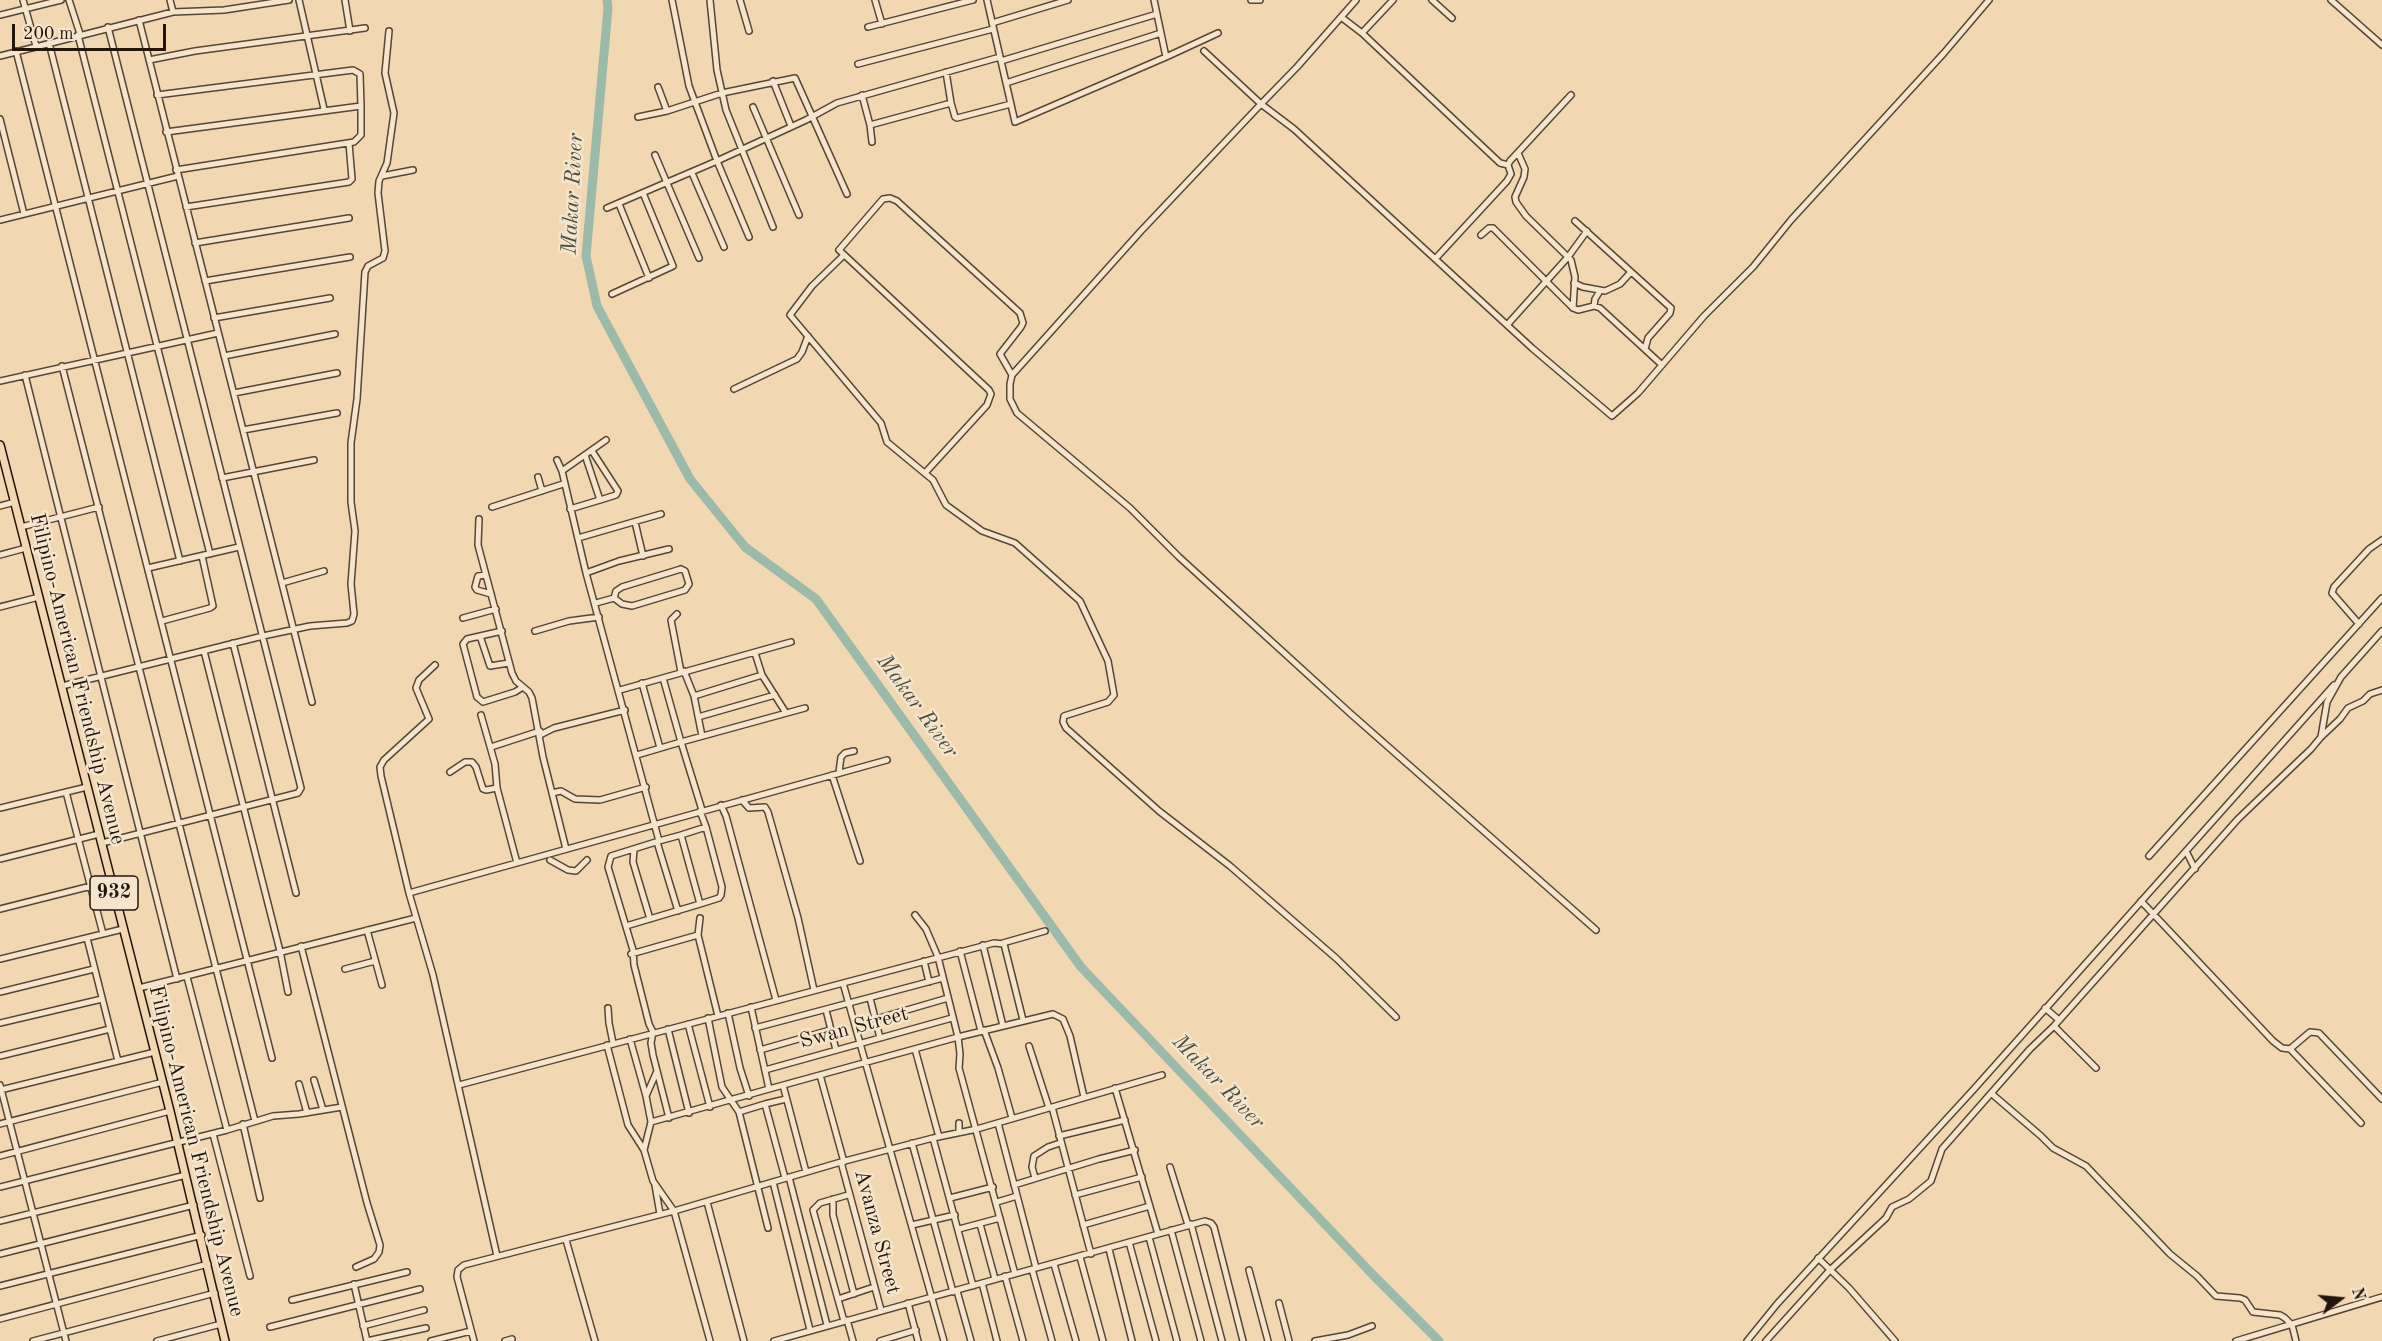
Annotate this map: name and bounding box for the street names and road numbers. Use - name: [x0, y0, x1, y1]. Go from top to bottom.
- street label: Filipino-American Friendship Avenue: [24, 511, 130, 847]
- road number: 932: [90, 876, 138, 910]
- street label: Filipino-American Friendship Avenue: [143, 983, 249, 1319]
- street label: Swan Street: [797, 1001, 911, 1055]
- street label: Avanza Street: [848, 1167, 906, 1297]

